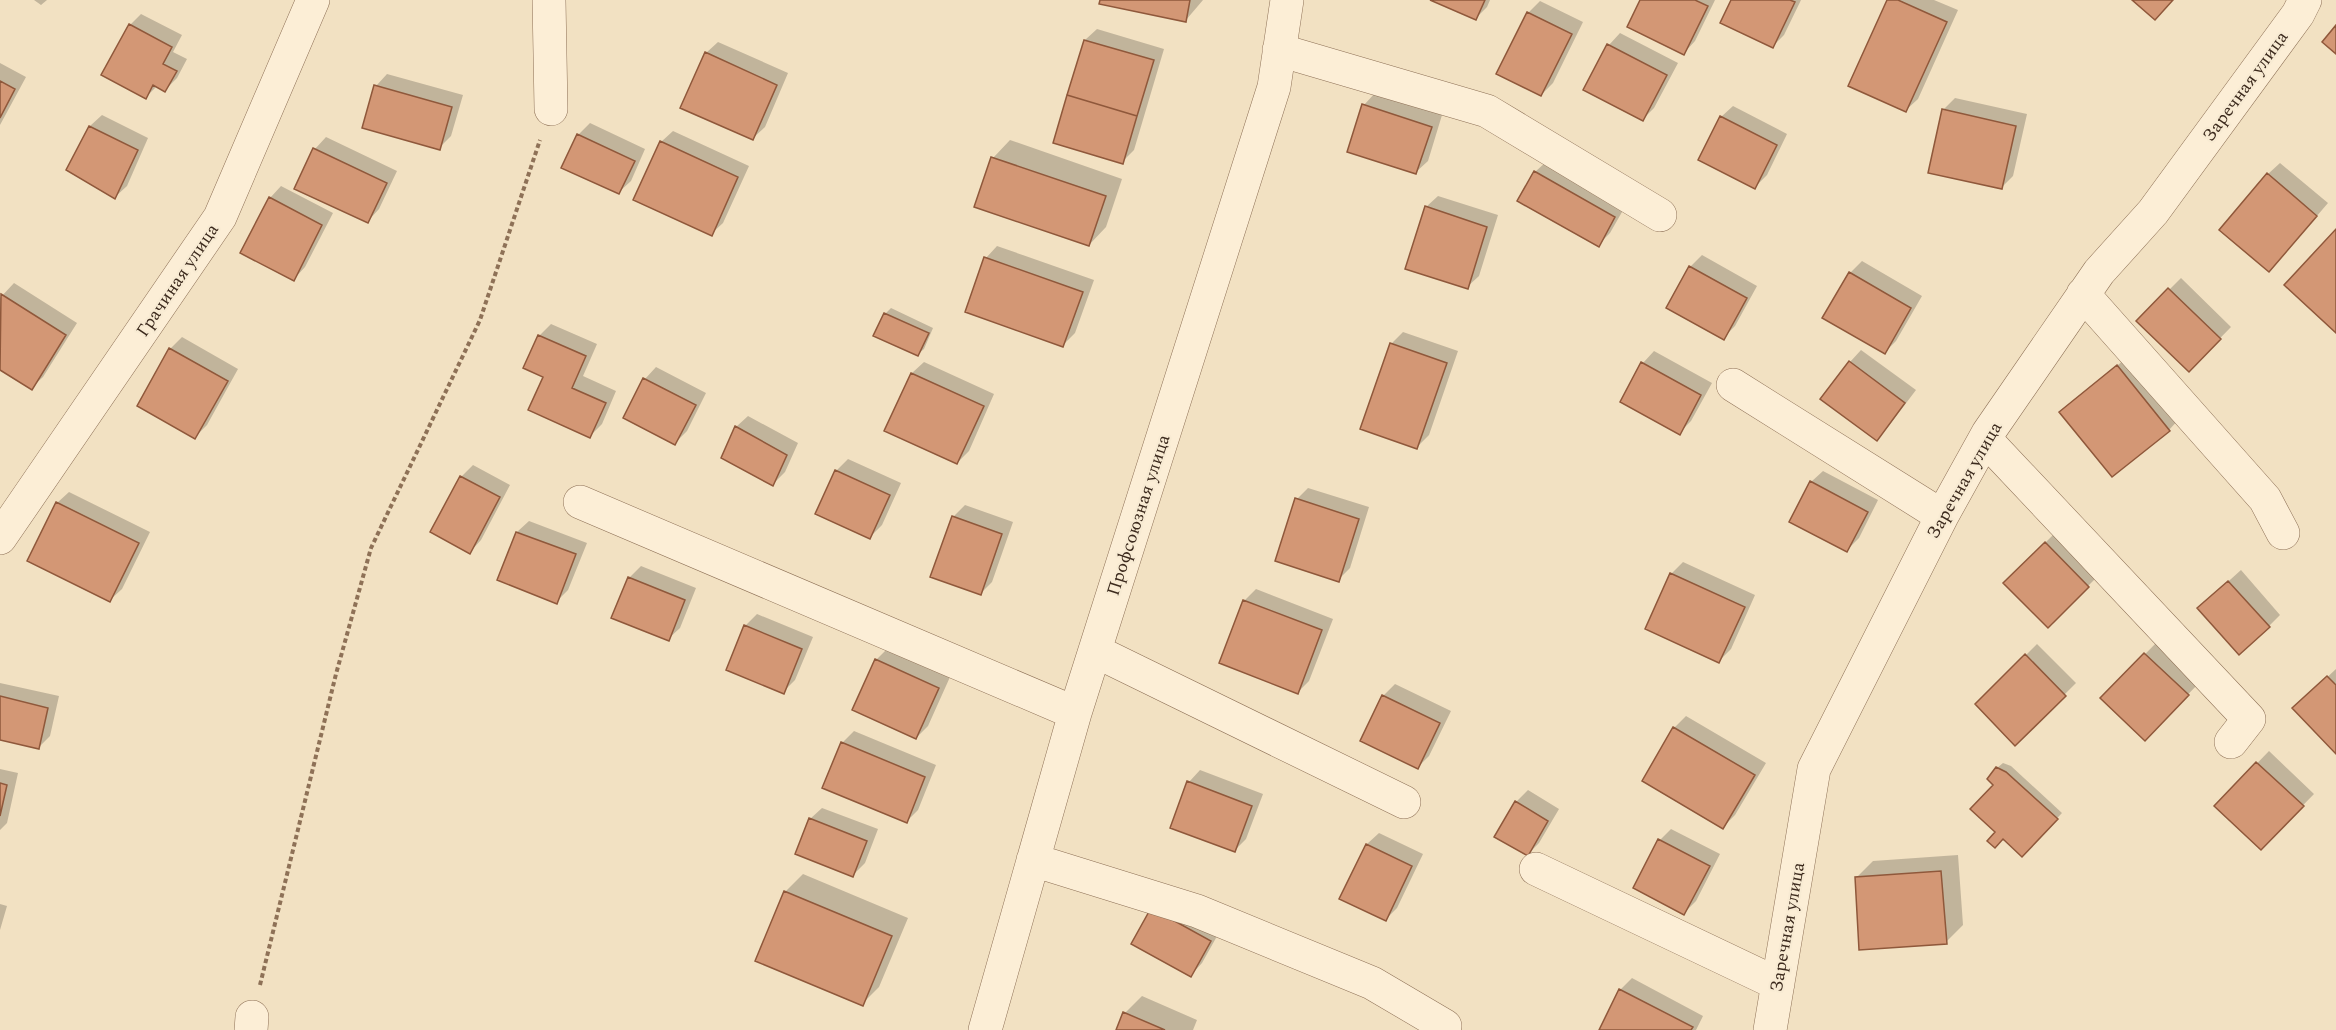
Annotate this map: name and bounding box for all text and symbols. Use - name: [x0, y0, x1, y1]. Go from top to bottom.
- street label: Заречная улица: [2196, 25, 2295, 147]
- street label: Грачиная улица: [129, 218, 226, 342]
- street label: Заречная улица: [1920, 416, 2009, 544]
- street label: Профсоюзная улица: [1100, 431, 1177, 599]
- street label: Заречная улица: [1763, 860, 1812, 994]

